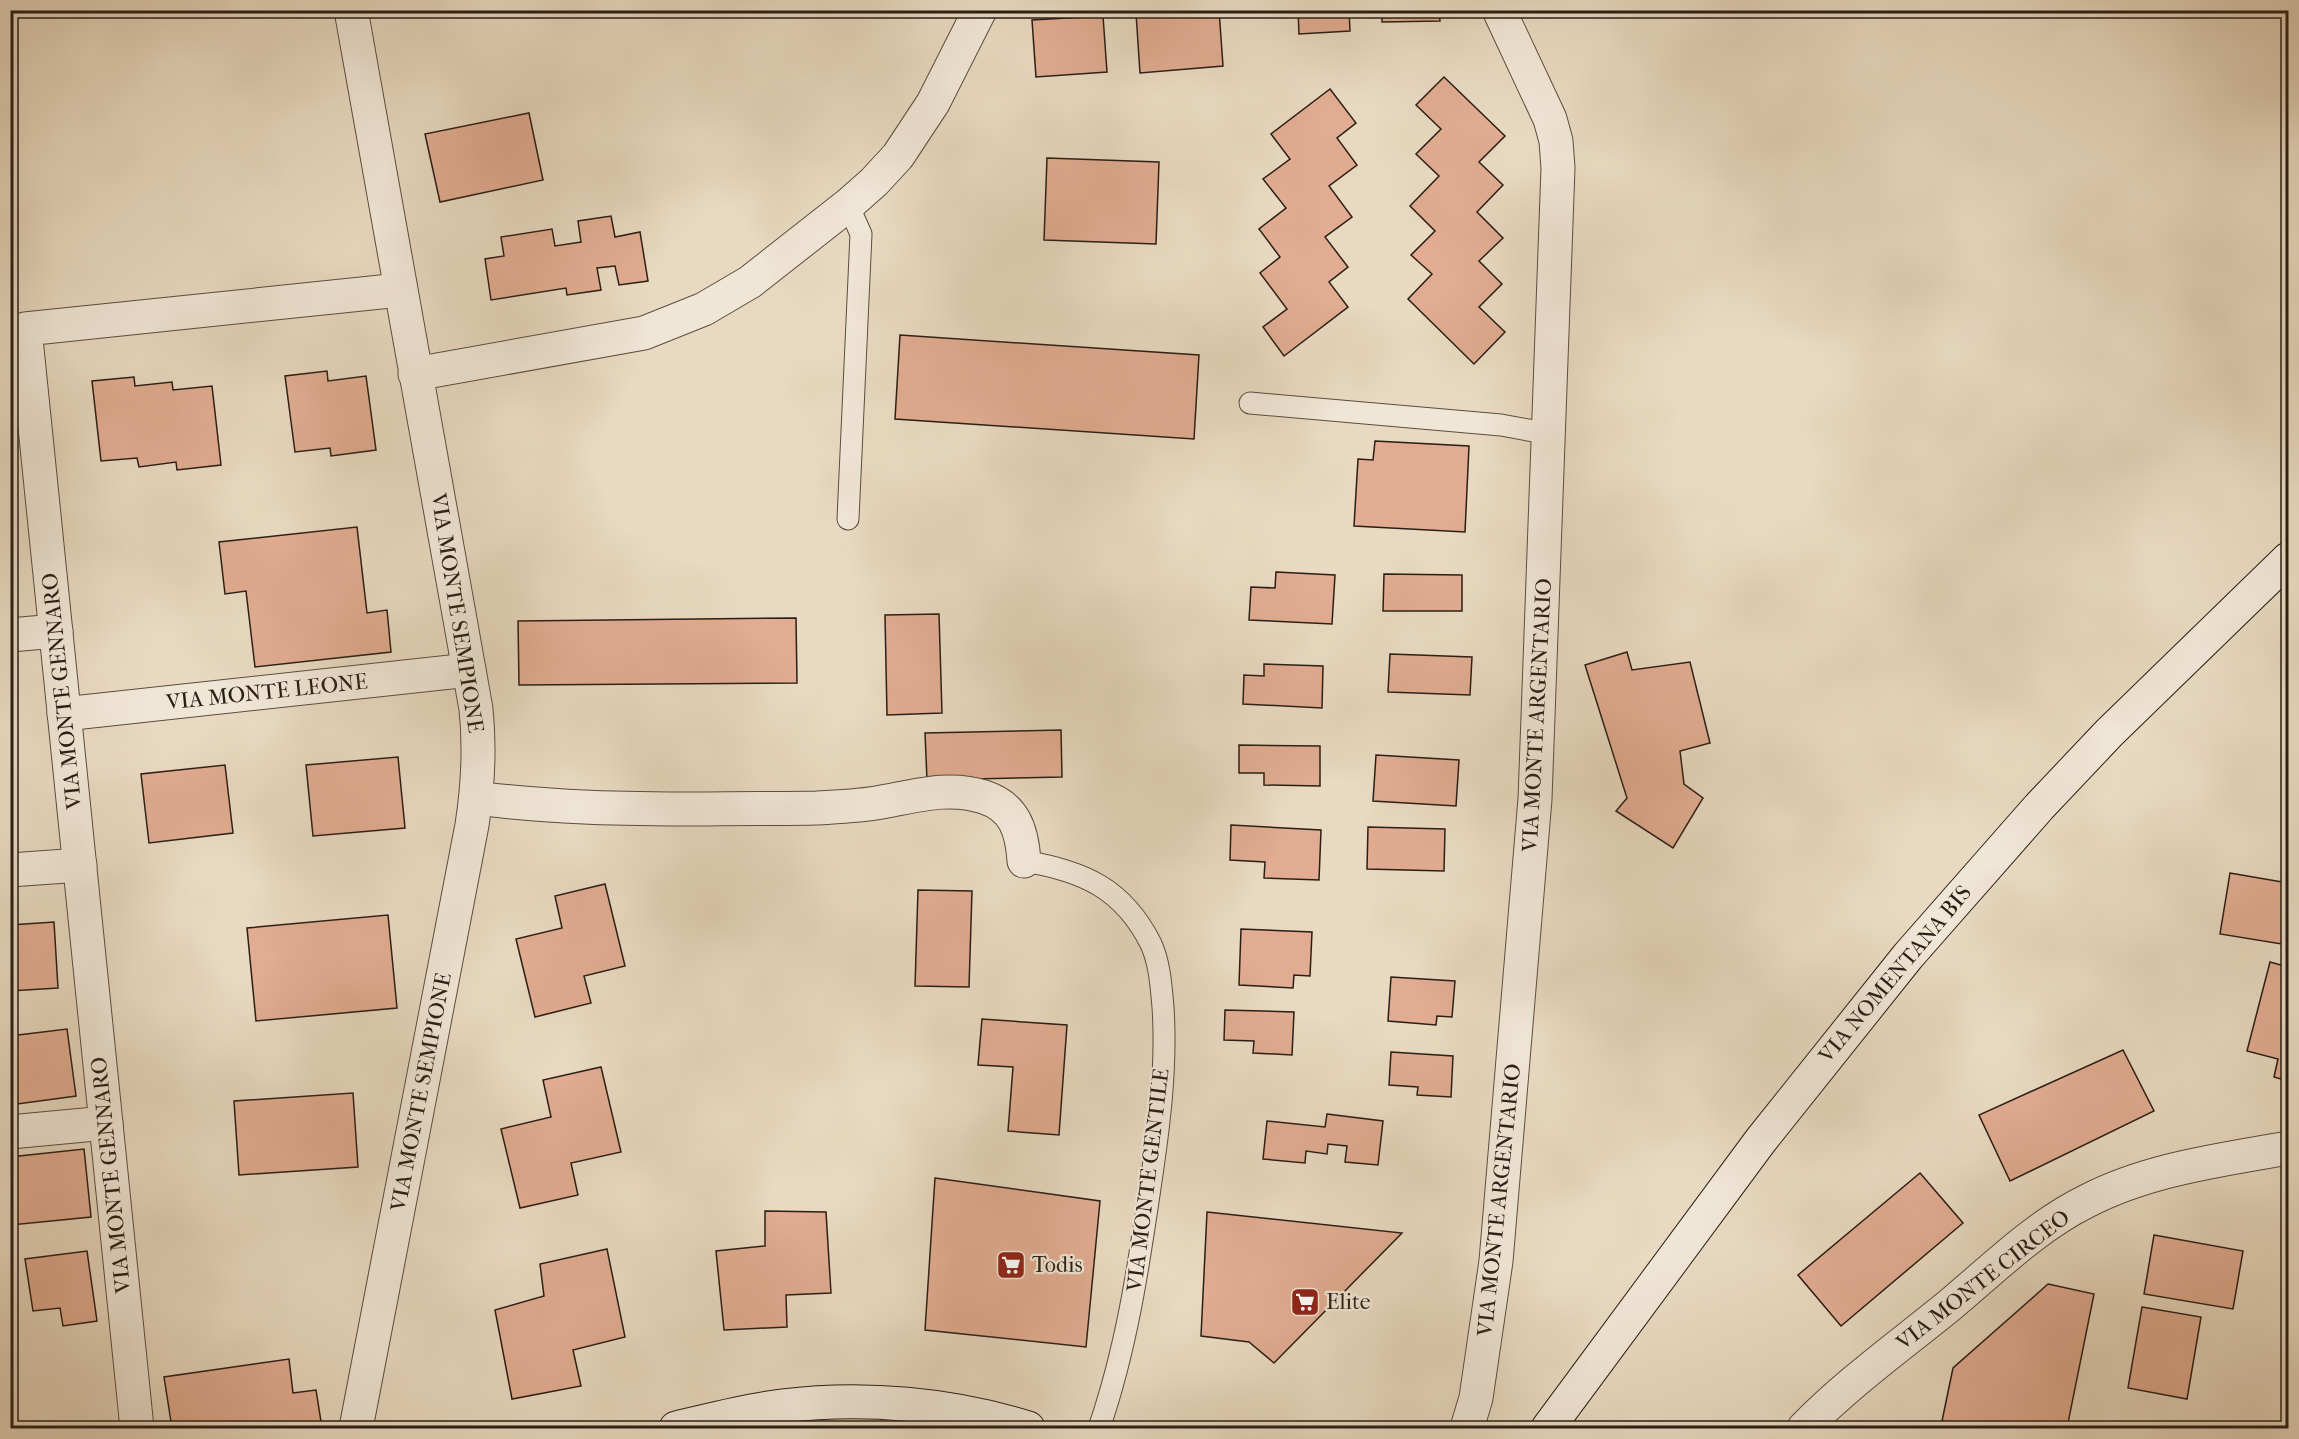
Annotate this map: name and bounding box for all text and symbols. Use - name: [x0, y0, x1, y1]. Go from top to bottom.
- street label: VIA MONTE SEMPIONE: [425, 490, 489, 735]
- street label: VIA MONTE GENNARO: [37, 572, 87, 811]
- street label: VIA MONTE ARGENTARIO: [1517, 577, 1557, 854]
- street label: VIA MONTE LEONE: [164, 668, 369, 716]
- street label: VIA NOMENTANA BIS: [1813, 880, 1977, 1069]
- street label: VIA MONTE SEMPIONE: [385, 971, 457, 1214]
- street label: VIA MONTE GENNARO: [86, 1056, 136, 1295]
- street label: VIA MONTE ARGENTARIO: [1472, 1062, 1526, 1339]
- street label: VIA MONTE GENTILE: [1121, 1067, 1175, 1294]
- street label: VIA MONTE CIRCEO: [1890, 1204, 2075, 1356]
- supermarket icon: Todis: [995, 1249, 1027, 1281]
- place label: Todis: [1032, 1252, 1083, 1278]
- supermarket icon: Elite: [1289, 1286, 1321, 1318]
- place label: Elite: [1326, 1289, 1371, 1315]

